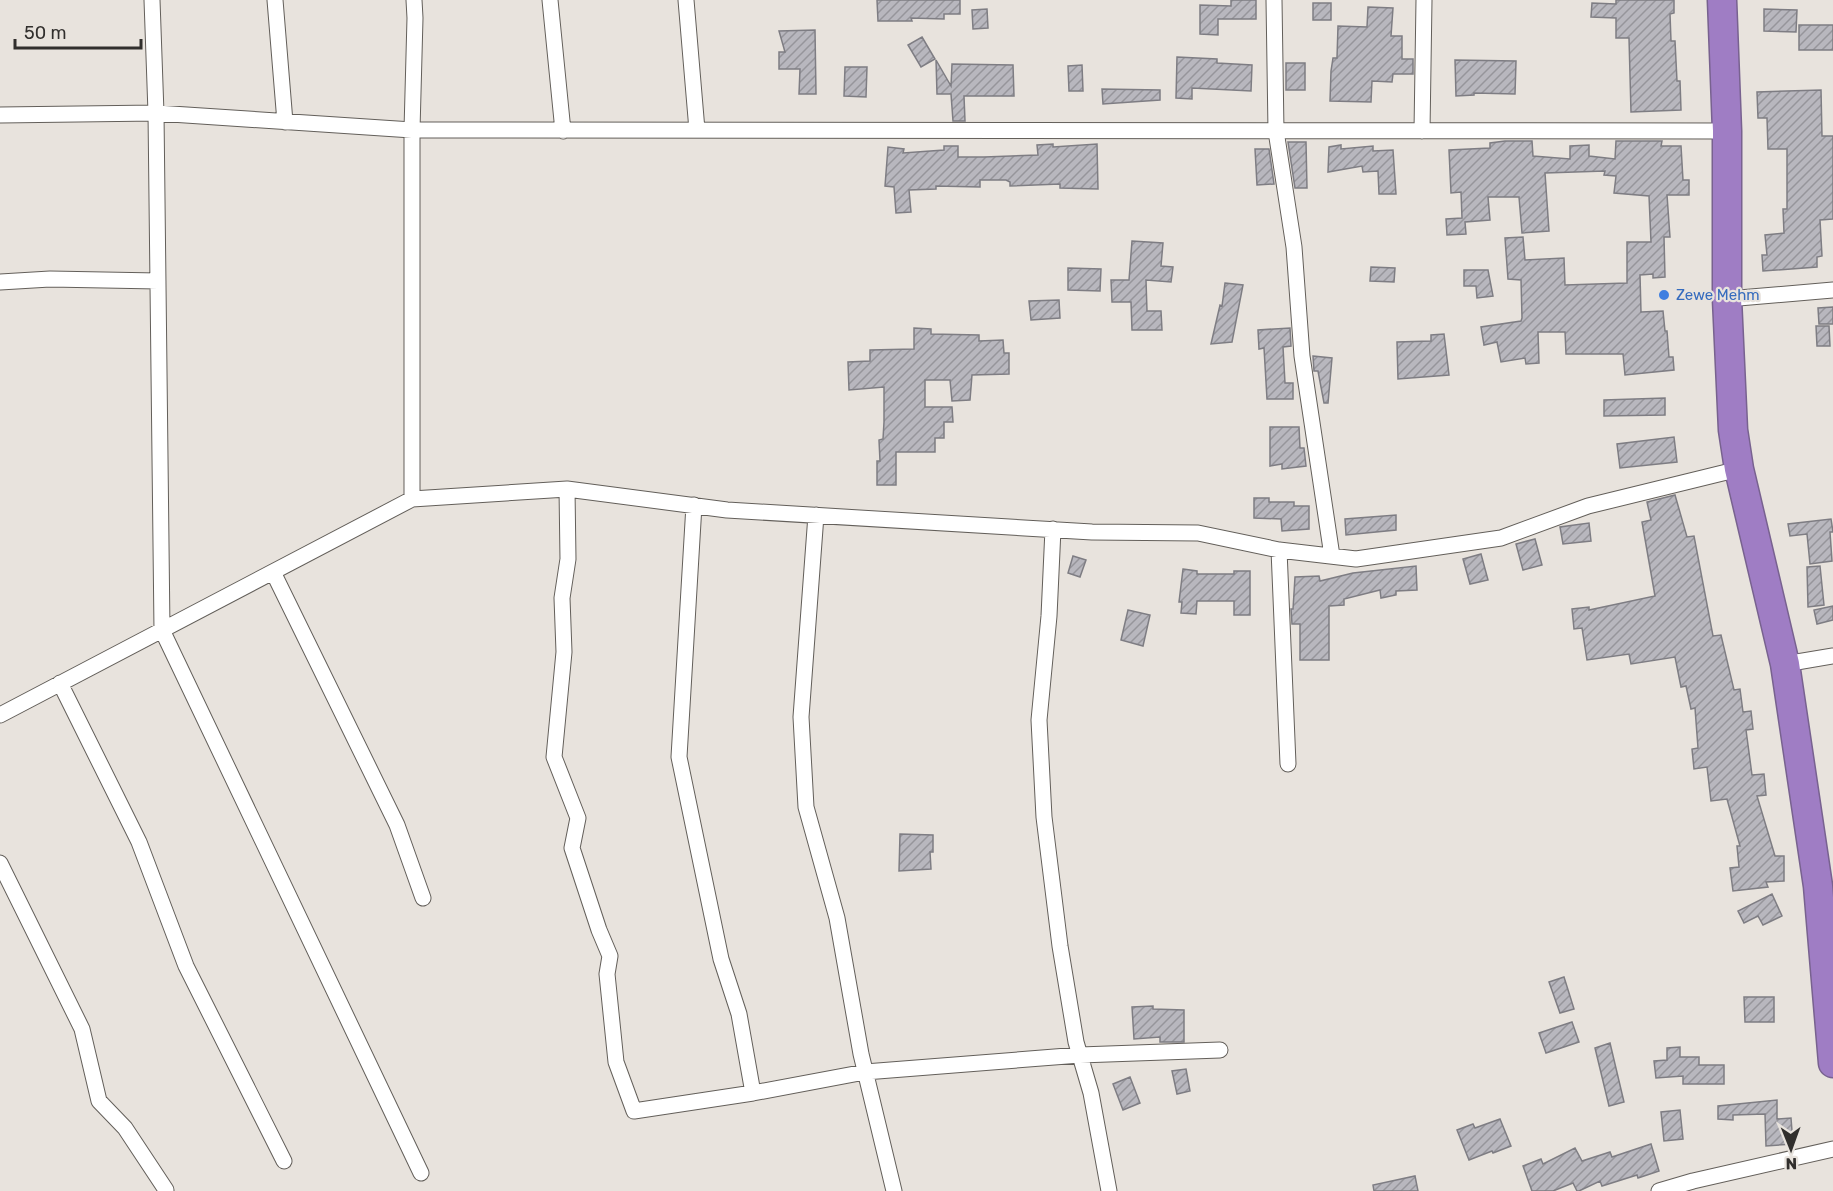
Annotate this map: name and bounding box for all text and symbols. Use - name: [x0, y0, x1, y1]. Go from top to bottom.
- scale bar: [15, 12, 141, 50]
- text: 50 m: [24, 22, 67, 44]
- place label: Zewe Mehm: [1676, 286, 1760, 304]
- marker: Zewe Mehm: [1657, 288, 1671, 302]
- north arrow: [1761, 1119, 1821, 1179]
- text: N: [1785, 1154, 1797, 1173]

